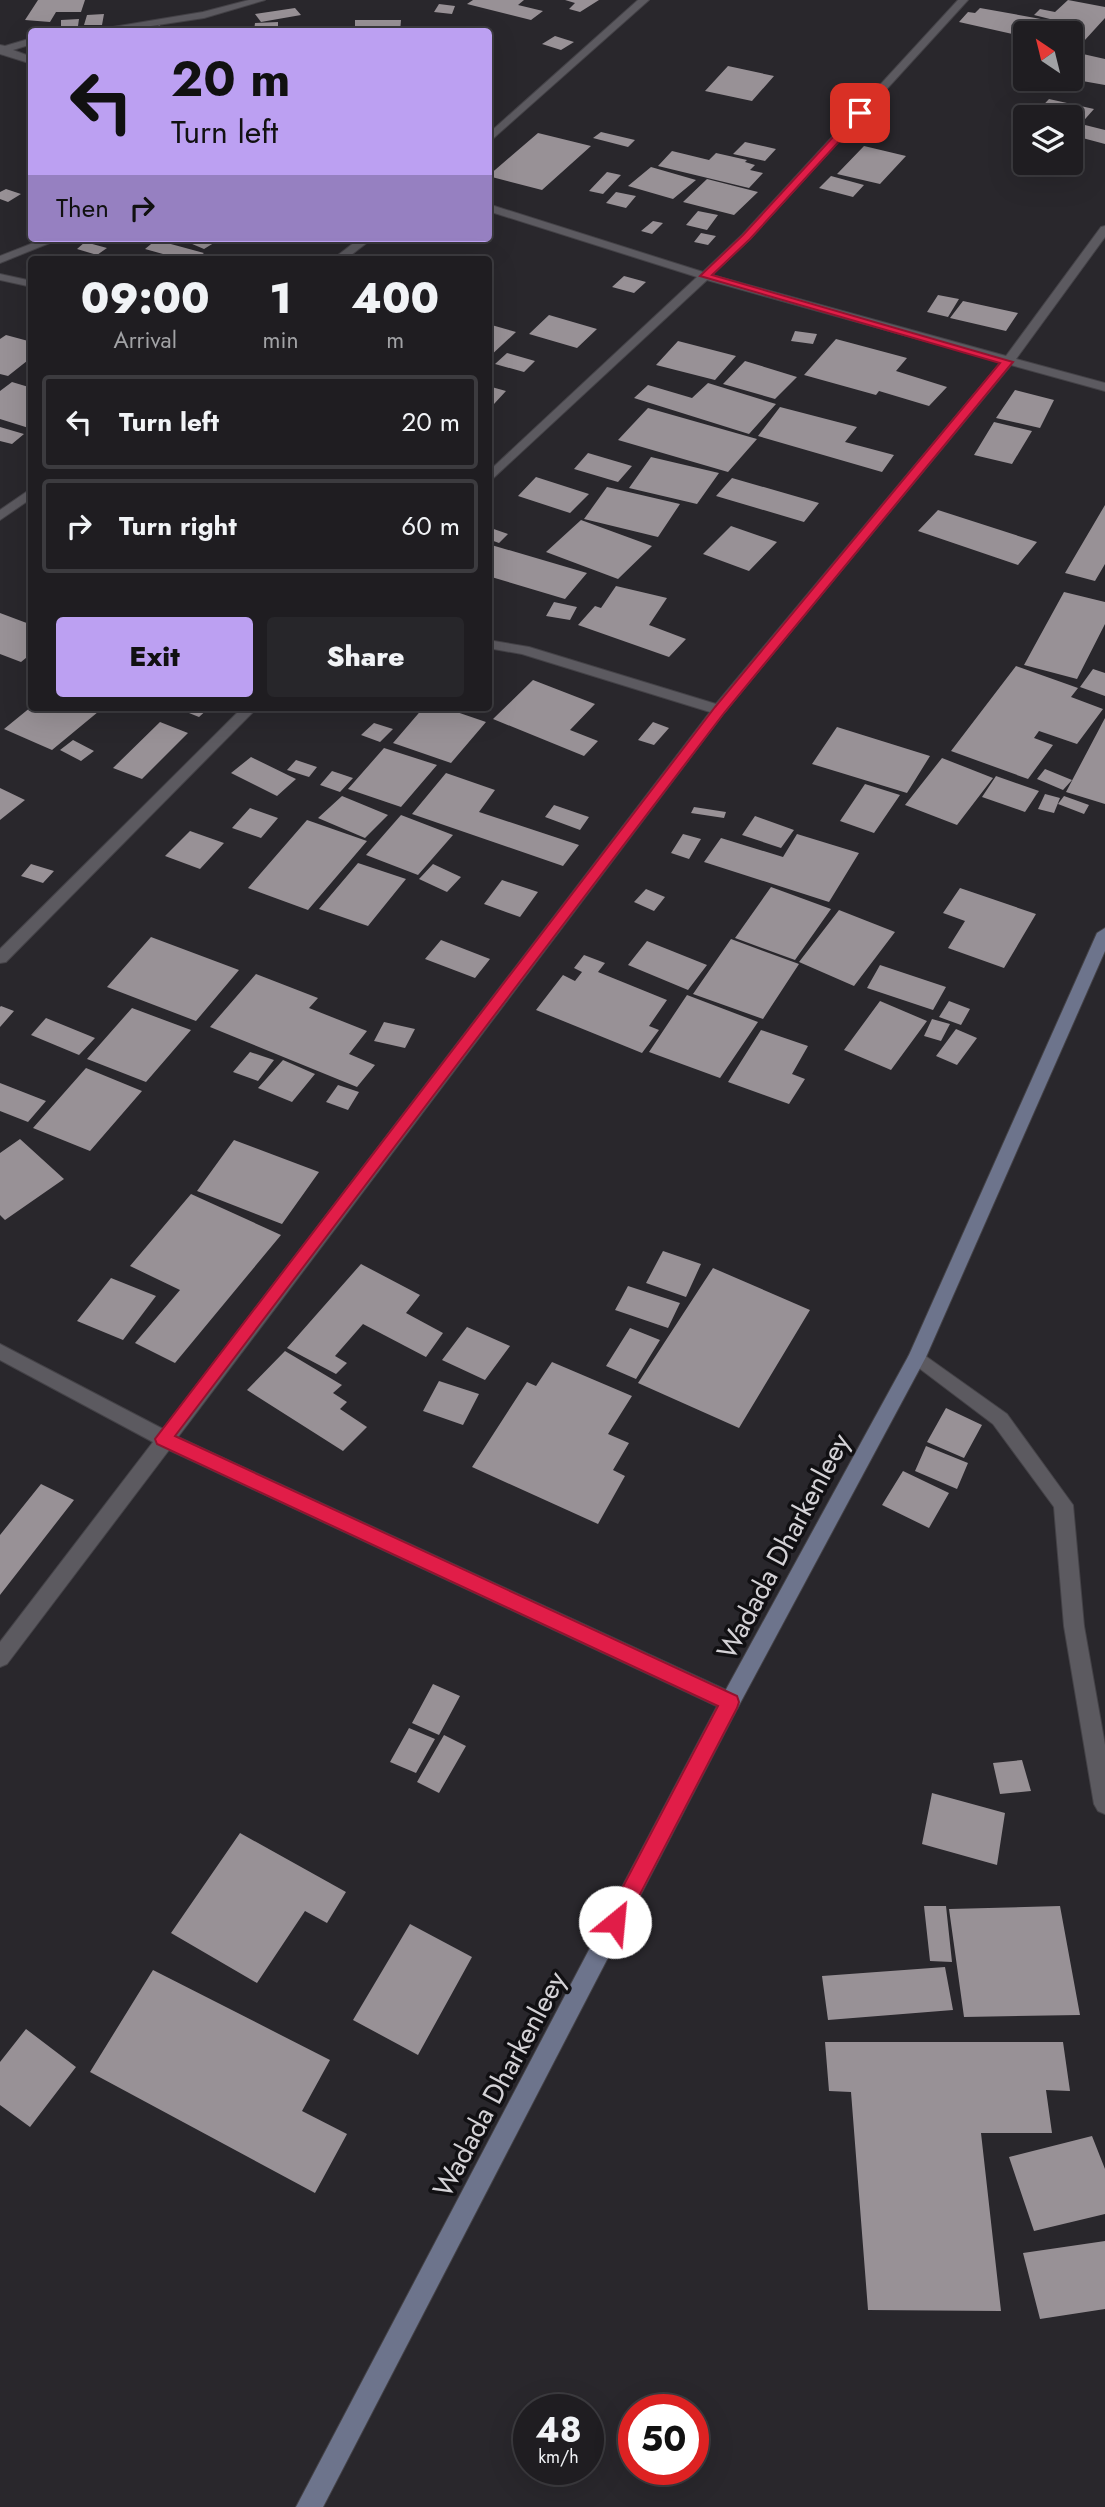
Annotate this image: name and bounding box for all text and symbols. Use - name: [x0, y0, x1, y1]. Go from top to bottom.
- north arrow: [1013, 21, 1083, 91]
- map controls: [1013, 21, 1083, 175]
- text: 20 m: [171, 44, 290, 114]
- icon: left: [56, 56, 147, 147]
- pin: [830, 83, 890, 143]
- icon: arrive: [841, 94, 879, 132]
- button: layers: [1013, 105, 1083, 175]
- text: Turn left: [171, 109, 278, 155]
- text: Then: [56, 189, 109, 227]
- icon: right: [123, 189, 161, 227]
- text: 09:00: [81, 268, 210, 329]
- text: 1: [269, 268, 292, 329]
- text: 400: [351, 268, 439, 329]
- text: Arrival: [114, 323, 177, 357]
- text: min: [262, 323, 298, 357]
- text: m: [386, 323, 404, 357]
- icon: left: [60, 403, 98, 441]
- text: Turn left: [119, 403, 219, 441]
- text: 20 m: [402, 403, 460, 441]
- icon: right: [60, 507, 98, 545]
- text: Turn right: [119, 507, 237, 545]
- text: 60 m: [401, 507, 460, 545]
- button: Exit: [56, 617, 253, 697]
- button: Share: [267, 617, 464, 697]
- street label: Wadada Dharkenleey: [706, 1425, 861, 1667]
- position arrow: [578, 1885, 652, 1959]
- street label: Wadada Dharkenleey: [422, 1963, 577, 2205]
- speed limit sign: 50: [618, 2394, 709, 2485]
- text: 48: [535, 2405, 582, 2455]
- text: km/h: [538, 2444, 579, 2470]

